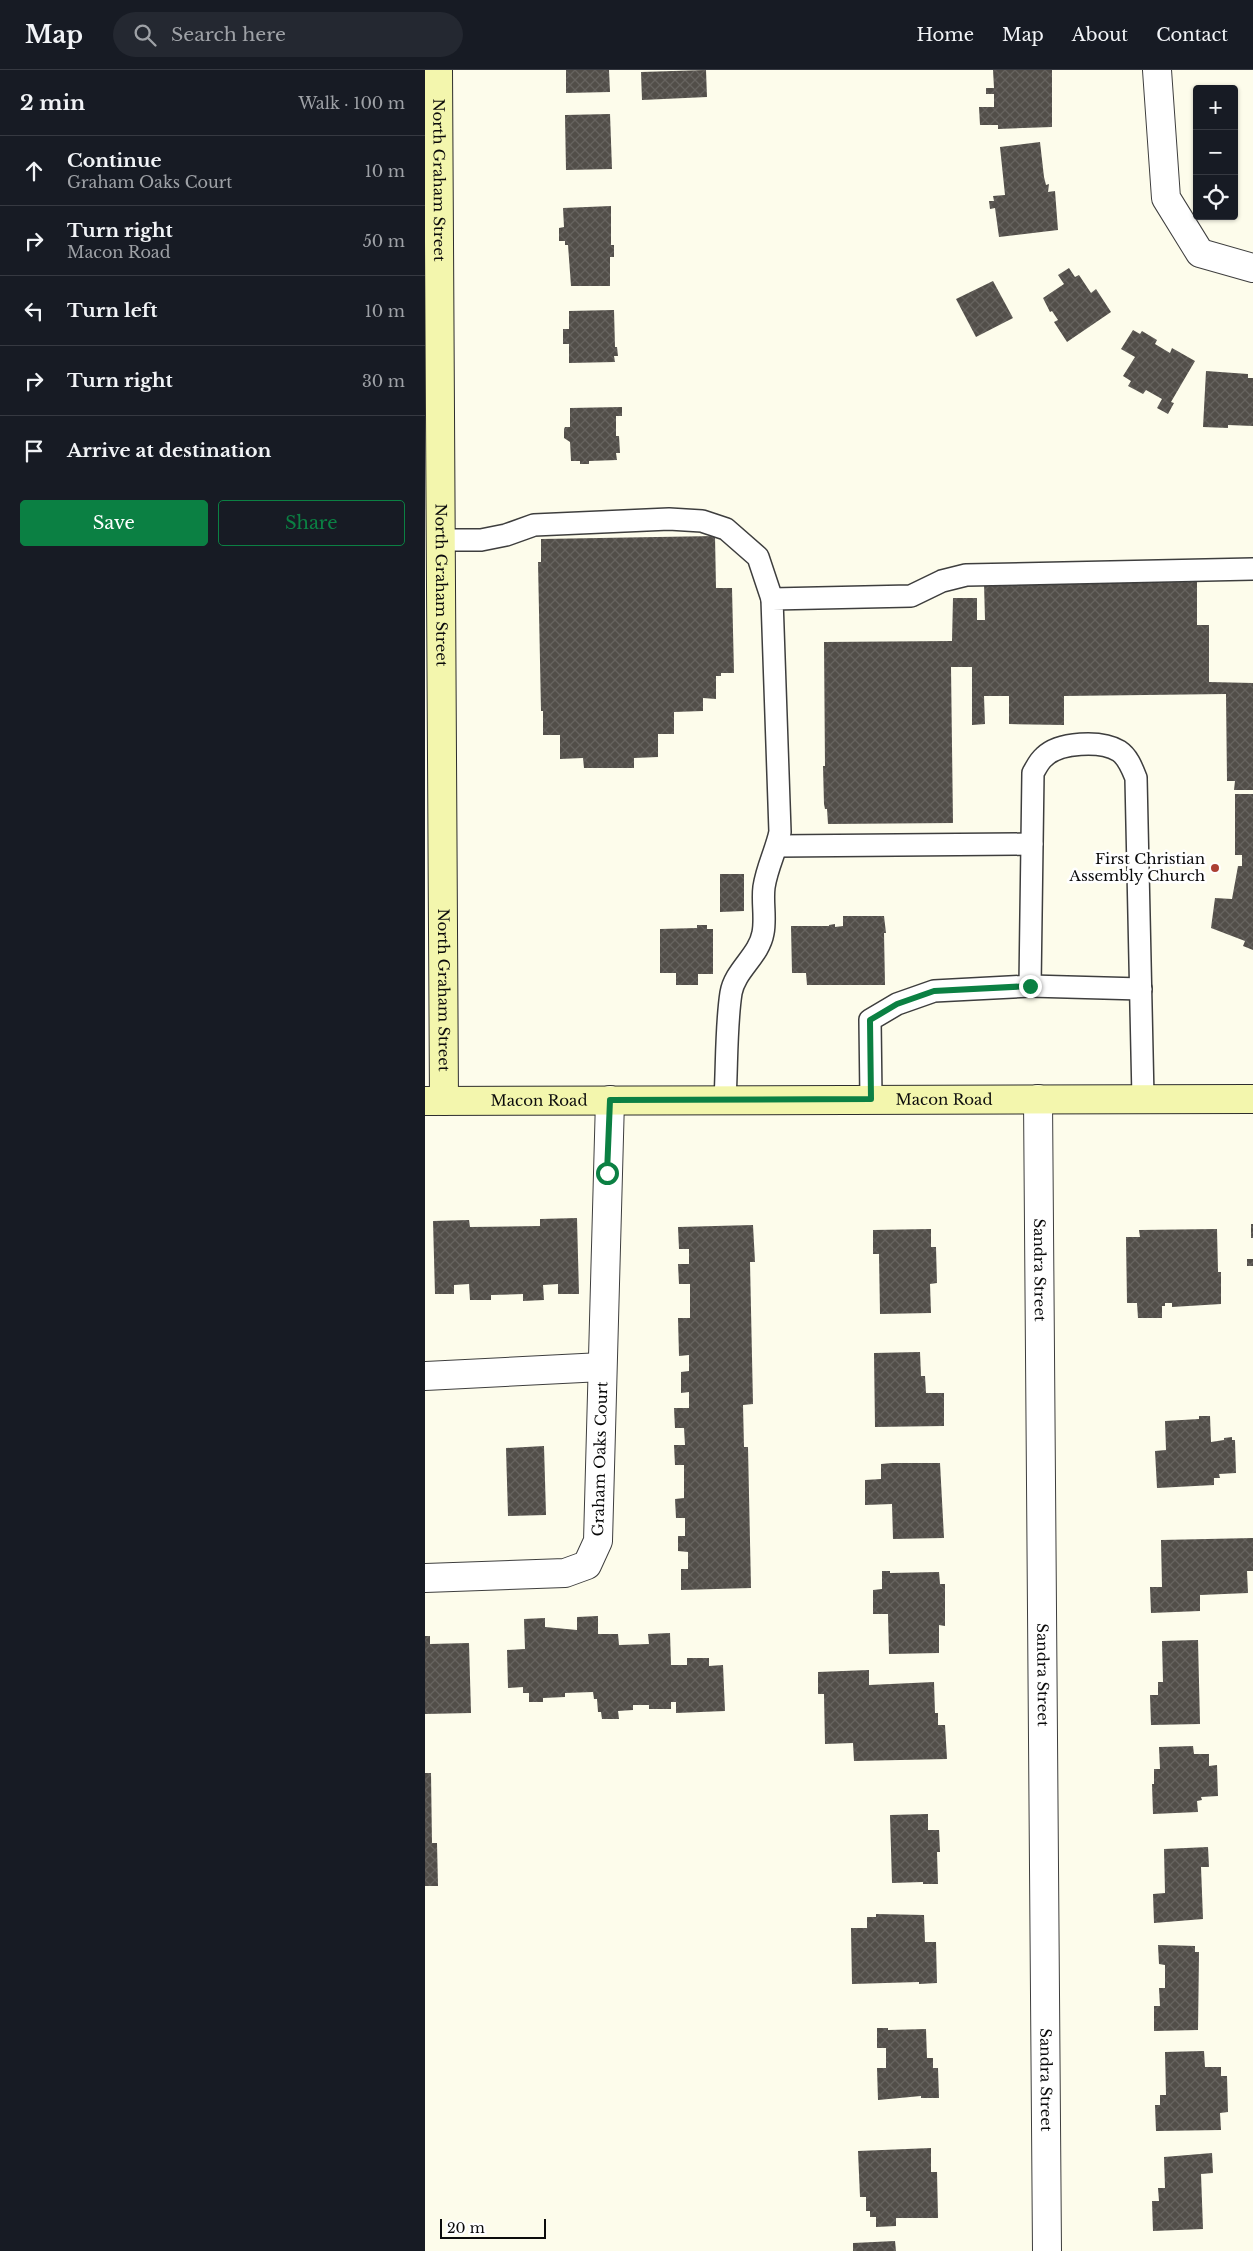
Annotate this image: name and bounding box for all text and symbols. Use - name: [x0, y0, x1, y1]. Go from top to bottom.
- search box: [113, 12, 463, 57]
- text: Map: [25, 20, 83, 49]
- icon: search: [131, 21, 159, 49]
- text: Search here: [171, 23, 286, 46]
- text: Home: [916, 24, 974, 46]
- text: Map: [1002, 24, 1044, 46]
- text: About: [1072, 24, 1128, 46]
- text: Contact: [1156, 24, 1228, 46]
- map controls: [1193, 85, 1238, 220]
- button: +: [1193, 85, 1238, 130]
- text: 2 min: [20, 90, 85, 116]
- text: Walk · 100 m: [298, 93, 405, 113]
- street label: North Graham Street: [429, 98, 449, 262]
- button: −: [1193, 130, 1238, 175]
- text: Continue: [67, 149, 162, 172]
- icon: ahead: [20, 157, 48, 185]
- text: 10 m: [365, 161, 405, 181]
- text: Graham Oaks Court: [67, 172, 232, 192]
- button: locate: [1193, 175, 1238, 220]
- text: Turn right: [67, 219, 173, 242]
- icon: right: [20, 227, 48, 255]
- text: 50 m: [363, 231, 405, 251]
- text: Macon Road: [67, 242, 171, 262]
- icon: left: [20, 297, 48, 325]
- text: Turn left: [67, 299, 158, 322]
- text: 10 m: [365, 301, 405, 321]
- icon: right: [20, 367, 48, 395]
- text: Turn right: [67, 369, 173, 392]
- text: 30 m: [362, 371, 405, 391]
- icon: arrive: [20, 437, 48, 465]
- text: Arrive at destination: [67, 439, 271, 462]
- button: Save: [20, 500, 208, 546]
- button: Share: [218, 500, 405, 546]
- street label: North Graham Street: [432, 503, 451, 667]
- place label: First Christian Assembly Church: [1068, 849, 1205, 885]
- marker: First Christian Assembly Church: [1209, 862, 1221, 874]
- street label: North Graham Street: [434, 908, 454, 1072]
- route end: [1019, 975, 1042, 998]
- street label: Macon Road: [895, 1090, 993, 1109]
- street label: Macon Road: [490, 1091, 588, 1110]
- route start: [596, 1162, 619, 1185]
- street label: Sandra Street: [1030, 1218, 1050, 1322]
- street label: Graham Oaks Court: [588, 1381, 611, 1537]
- street label: Sandra Street: [1033, 1623, 1053, 1727]
- street label: Sandra Street: [1036, 2028, 1056, 2132]
- scale bar: [440, 2216, 546, 2239]
- text: 20 m: [447, 2219, 485, 2237]

